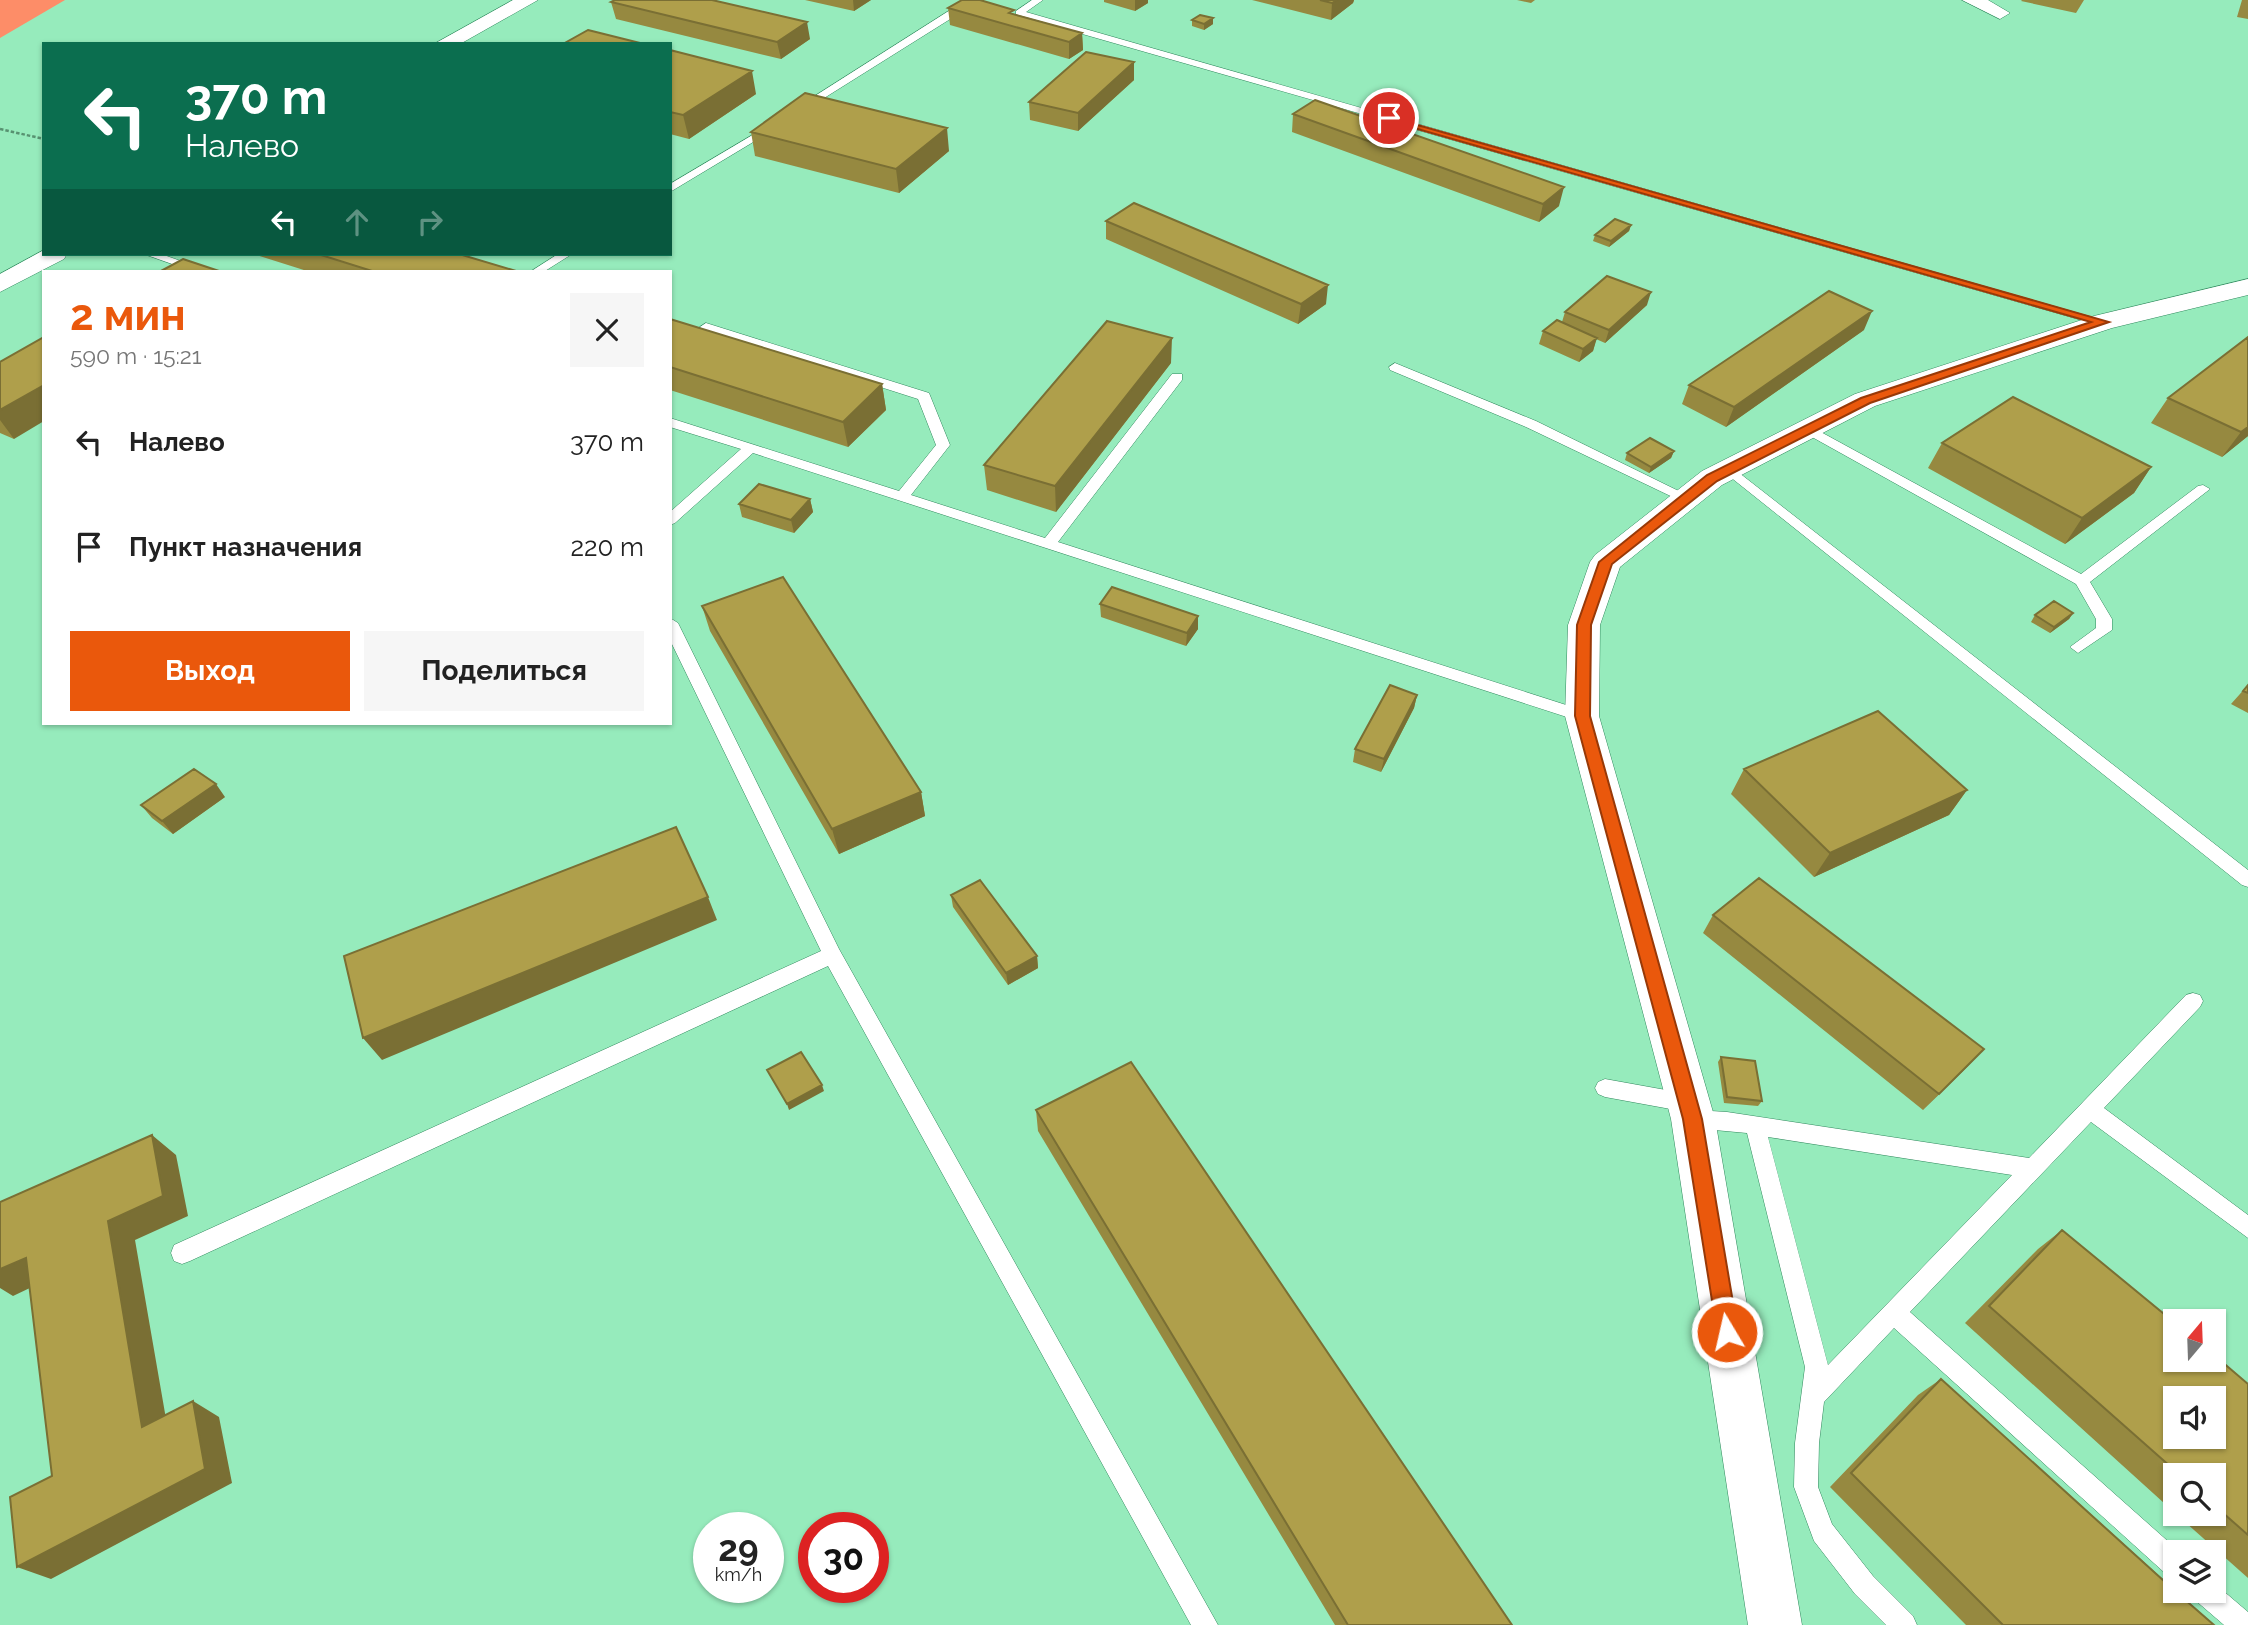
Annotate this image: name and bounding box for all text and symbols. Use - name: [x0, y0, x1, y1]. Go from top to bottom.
- text: 370 m: [185, 68, 327, 125]
- icon: left: [70, 70, 161, 161]
- pin: [1359, 88, 1419, 148]
- icon: arrive: [1370, 99, 1408, 137]
- text: Налево: [185, 127, 299, 164]
- icon: left: [265, 203, 303, 241]
- icon: ahead: [338, 203, 376, 241]
- icon: right: [411, 203, 449, 241]
- text: 2 мин: [70, 291, 186, 340]
- button: close: [570, 293, 644, 367]
- text: 590 m · 15:21: [70, 342, 202, 369]
- icon: left: [70, 423, 108, 461]
- text: Налево: [129, 427, 225, 457]
- text: 370 m: [570, 427, 644, 457]
- icon: arrive: [70, 528, 108, 566]
- text: Пункт назначения: [129, 532, 362, 562]
- text: 220 m: [570, 532, 644, 562]
- button: Выход: [70, 631, 350, 711]
- button: Поделиться: [364, 631, 644, 711]
- position arrow: [1690, 1295, 1764, 1369]
- north arrow: [2163, 1309, 2226, 1372]
- map controls: [2163, 1309, 2226, 1603]
- button: sound: [2163, 1386, 2226, 1449]
- button: search: [2163, 1463, 2226, 1526]
- speed limit sign: 30: [798, 1512, 889, 1603]
- text: 29: [718, 1528, 759, 1569]
- button: layers: [2163, 1540, 2226, 1603]
- text: km/h: [715, 1564, 762, 1585]

